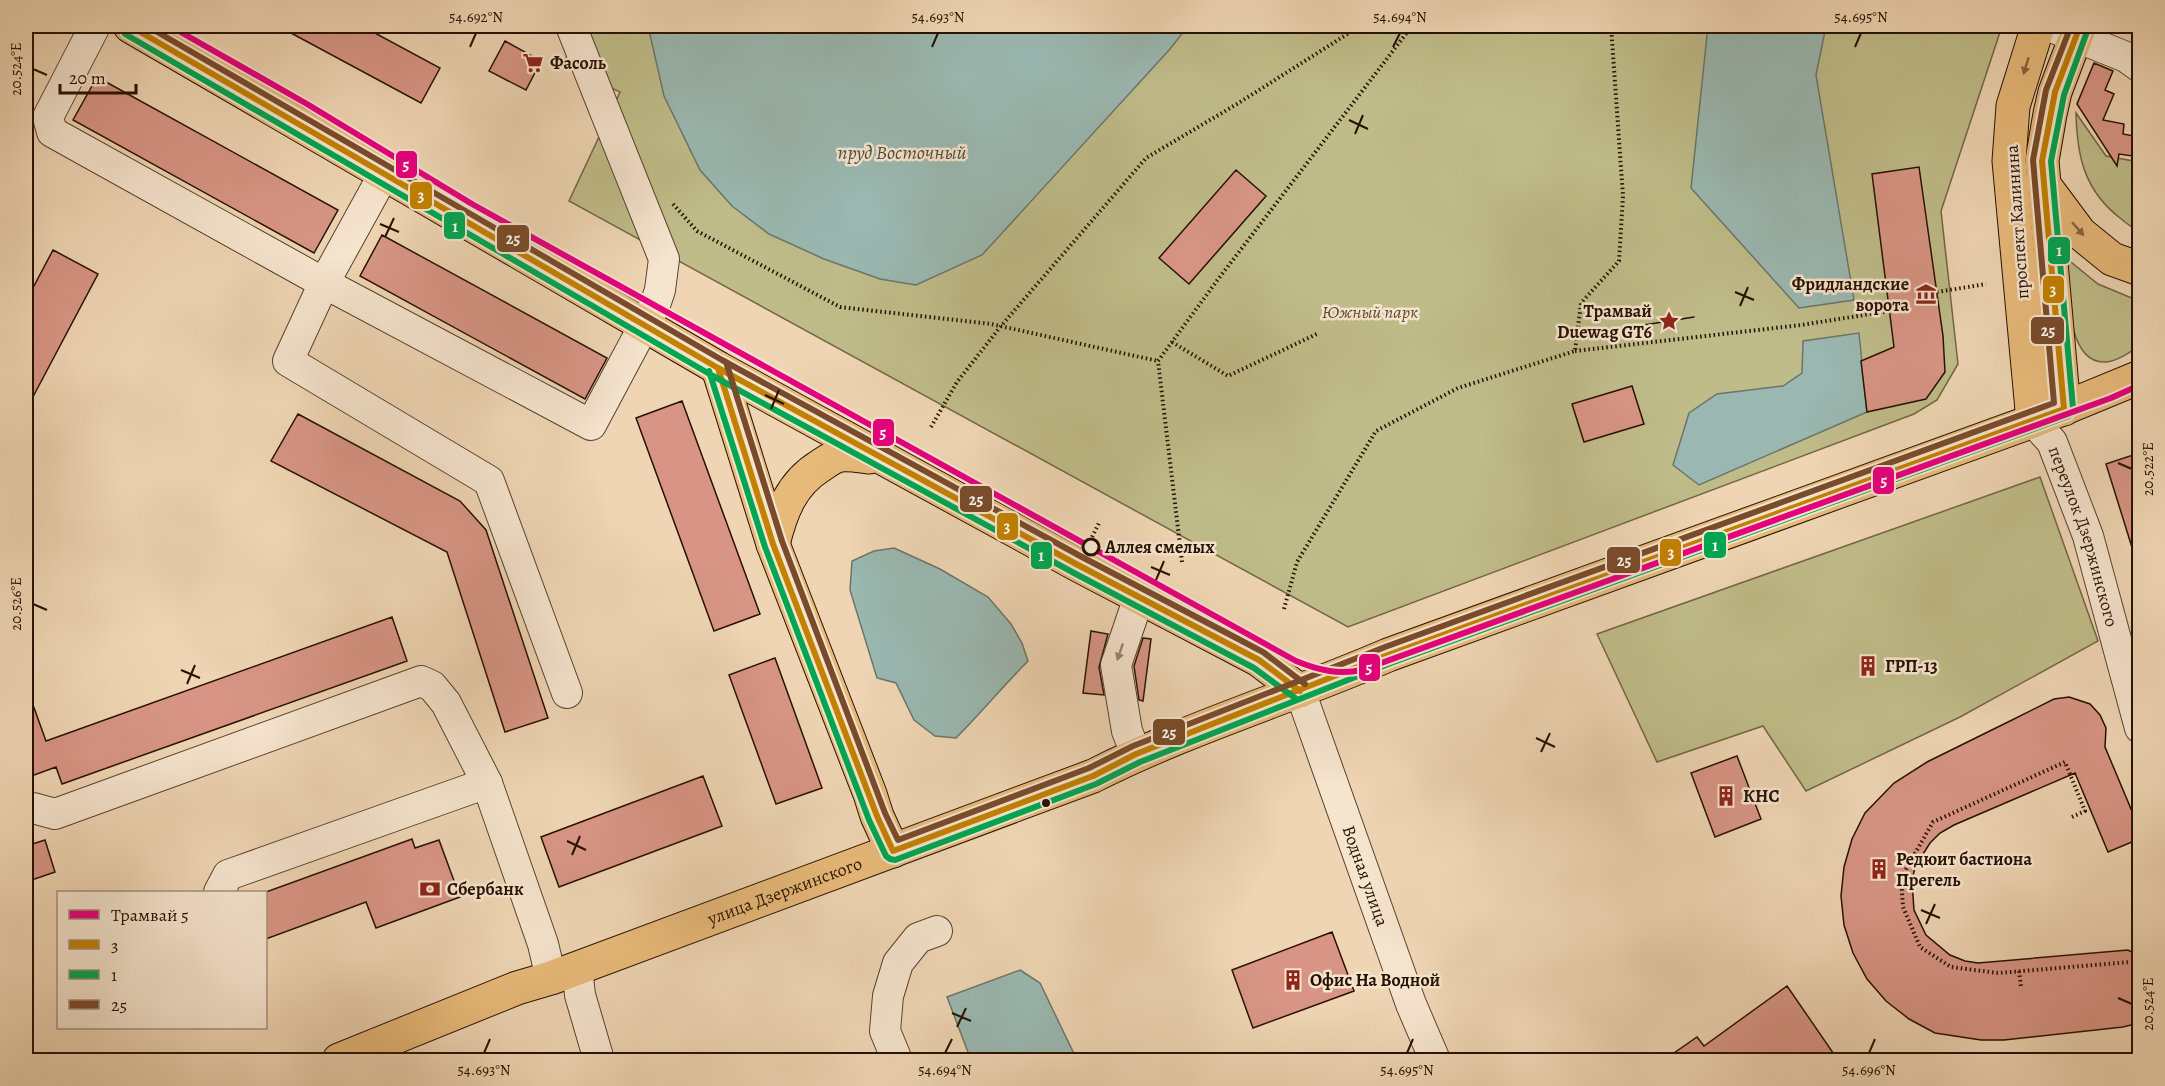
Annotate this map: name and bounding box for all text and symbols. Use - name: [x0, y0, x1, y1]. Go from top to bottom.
- text: 54.692°N: [449, 7, 503, 27]
- text: 54.693°N: [911, 7, 965, 27]
- text: 54.694°N: [1373, 7, 1427, 27]
- text: 54.695°N: [1834, 7, 1888, 27]
- text: 20.524°E: [6, 42, 26, 96]
- supermarket icon: Фасоль: [521, 51, 545, 75]
- place label: Фасоль: [550, 51, 607, 75]
- scale bar: [60, 57, 136, 95]
- one-way arrow: [2021, 57, 2030, 75]
- text: 20 m: [69, 66, 106, 90]
- water label: пруд Восточный: [838, 139, 967, 166]
- street label: проспект Калинина: [2000, 143, 2034, 300]
- line badge: 5: [395, 150, 418, 179]
- text: 5: [403, 154, 410, 176]
- line badge: 3: [409, 181, 433, 210]
- text: 3: [418, 185, 425, 207]
- line badge: 1: [443, 211, 466, 240]
- text: 1: [452, 216, 458, 238]
- one-way arrow: [2071, 222, 2085, 237]
- line badge: 25: [496, 224, 530, 253]
- text: 25: [506, 228, 520, 250]
- line badge: 1: [2047, 236, 2071, 265]
- text: 1: [2056, 240, 2062, 262]
- place label: Фридландские ворота: [1792, 272, 1909, 317]
- line badge: 3: [2042, 275, 2065, 304]
- text: 3: [2050, 279, 2057, 301]
- museum icon: Фридландские ворота: [1914, 282, 1938, 306]
- place label: Трамвай Duewag GT6: [1557, 299, 1652, 344]
- park label: Южный парк: [1322, 300, 1418, 324]
- place icon: Трамвай Duewag GT6: [1657, 309, 1681, 333]
- line badge: 25: [2030, 316, 2065, 345]
- text: 25: [2041, 320, 2055, 342]
- line badge: 5: [872, 418, 895, 447]
- text: 5: [880, 422, 887, 444]
- text: 20.522°E: [2138, 442, 2158, 496]
- street label: переулок Дзержинского: [2043, 443, 2124, 629]
- line badge: 5: [1872, 466, 1895, 495]
- text: 5: [1881, 470, 1888, 492]
- line badge: 25: [959, 485, 993, 513]
- text: 25: [969, 489, 983, 511]
- line badge: 3: [996, 512, 1019, 541]
- text: 3: [1004, 516, 1011, 538]
- line badge: 1: [1703, 531, 1727, 559]
- place label: Аллея смелых: [1104, 535, 1215, 559]
- text: 1: [1712, 535, 1718, 557]
- marker: Аллея смелых: [1082, 538, 1100, 556]
- line badge: 3: [1659, 538, 1682, 567]
- line badge: 1: [1030, 541, 1053, 570]
- text: 3: [1668, 542, 1675, 564]
- text: 1: [1038, 545, 1044, 567]
- line badge: 25: [1606, 546, 1641, 574]
- text: 25: [1617, 550, 1631, 572]
- text: 20.526°E: [6, 577, 26, 631]
- one-way arrow: [1115, 643, 1124, 661]
- line badge: 5: [1358, 653, 1381, 682]
- building icon: ГРП-13: [1856, 654, 1880, 678]
- place label: ГРП-13: [1885, 654, 1938, 678]
- text: 5: [1366, 657, 1373, 679]
- line badge: 25: [1152, 718, 1186, 746]
- text: 25: [1162, 722, 1176, 744]
- building icon: КНС: [1714, 784, 1738, 808]
- place label: КНС: [1743, 784, 1780, 808]
- unlabelled marker: [1040, 797, 1052, 809]
- street label: Водная улица: [1337, 822, 1395, 930]
- place label: Редюит бастиона Прегель: [1896, 847, 2032, 892]
- street label: улица Дзержинского: [703, 851, 866, 931]
- building icon: Редюит бастиона Прегель: [1867, 857, 1891, 881]
- bank icon: Сбербанк: [418, 877, 442, 901]
- place label: Сбербанк: [447, 877, 524, 901]
- legend: [57, 891, 267, 1029]
- text: Трамвай 5: [111, 903, 189, 927]
- text: 3: [111, 933, 119, 957]
- text: 1: [111, 963, 117, 987]
- building icon: Офис На Водной: [1281, 968, 1305, 992]
- place label: Офис На Водной: [1310, 968, 1441, 992]
- text: 20.524°E: [2138, 977, 2158, 1031]
- text: 25: [111, 993, 127, 1017]
- text: 54.693°N: [457, 1060, 511, 1080]
- text: 54.694°N: [918, 1060, 972, 1080]
- text: 54.695°N: [1380, 1060, 1434, 1080]
- text: 54.696°N: [1842, 1060, 1896, 1080]

